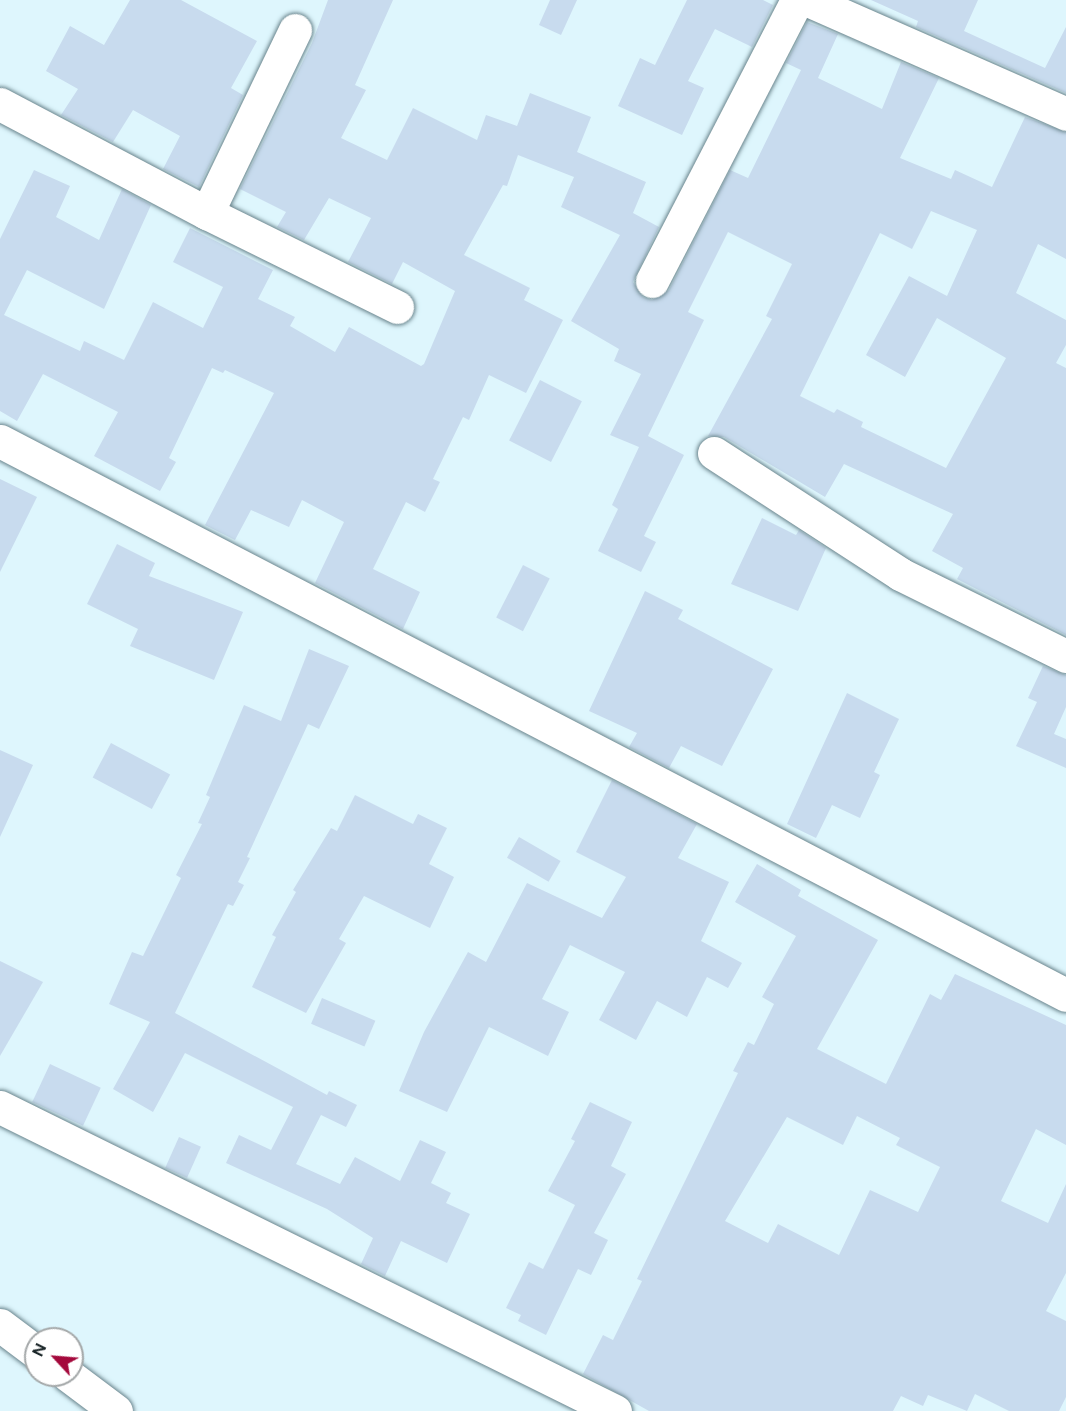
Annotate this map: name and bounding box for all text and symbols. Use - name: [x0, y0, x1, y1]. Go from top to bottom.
- north arrow: [24, 1327, 84, 1387]
- text: N: [28, 1340, 50, 1359]

